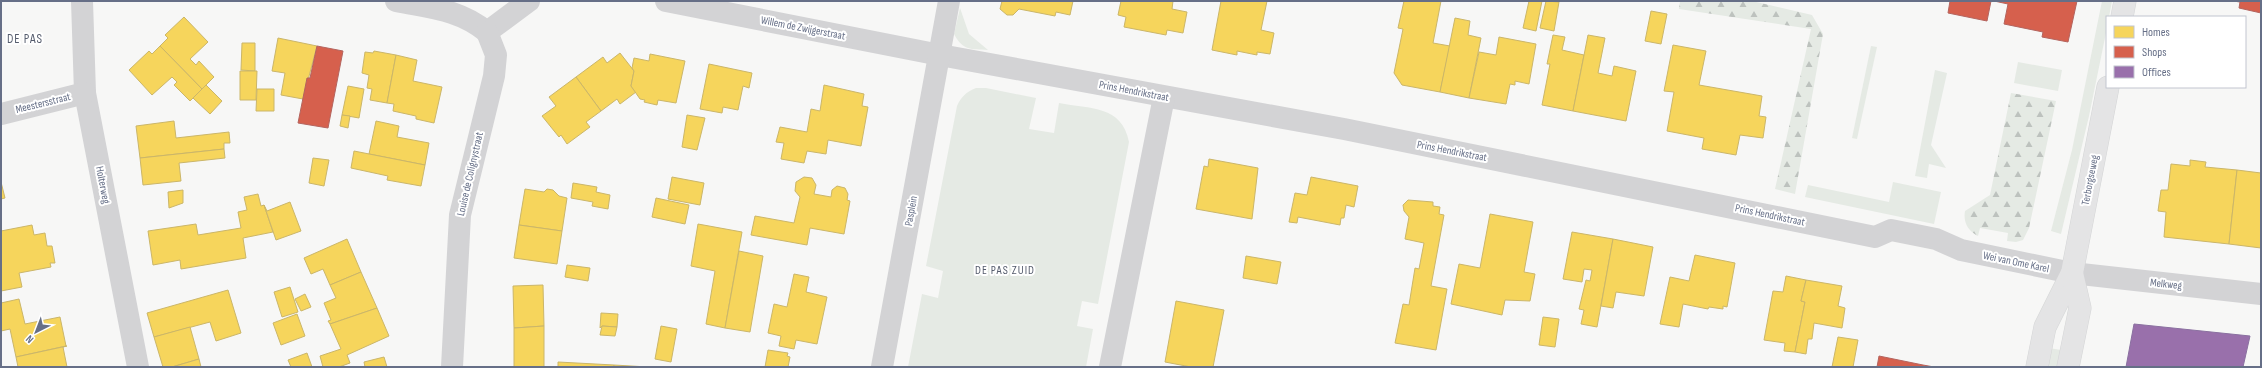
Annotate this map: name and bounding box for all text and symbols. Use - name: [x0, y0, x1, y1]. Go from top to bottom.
- street label: Willem de Zwijgerstraat: [760, 13, 847, 43]
- legend: [2106, 16, 2246, 88]
- text: Homes: [2142, 25, 2170, 40]
- district label: DE PAS: [7, 31, 43, 47]
- text: Shops: [2142, 45, 2167, 60]
- text: Offices: [2142, 65, 2171, 80]
- street label: Prins Hendrikstraat: [1098, 78, 1171, 104]
- street label: Meestersstraat: [14, 90, 72, 116]
- street label: Louise de Colignystraat: [454, 130, 486, 217]
- street label: Prins Hendrikstraat: [1416, 138, 1489, 164]
- street label: Terborgseweg: [2079, 153, 2101, 206]
- street label: Holterweg: [93, 165, 113, 206]
- street label: Pasplein: [902, 195, 920, 227]
- street label: Prins Hendrikstraat: [1734, 201, 1807, 229]
- street label: Wei van Ome Karel: [1982, 249, 2050, 275]
- district label: DE PAS ZUID: [975, 263, 1035, 278]
- street label: Melkweg: [2149, 276, 2183, 292]
- north arrow: [16, 312, 56, 352]
- text: N: [23, 332, 36, 346]

